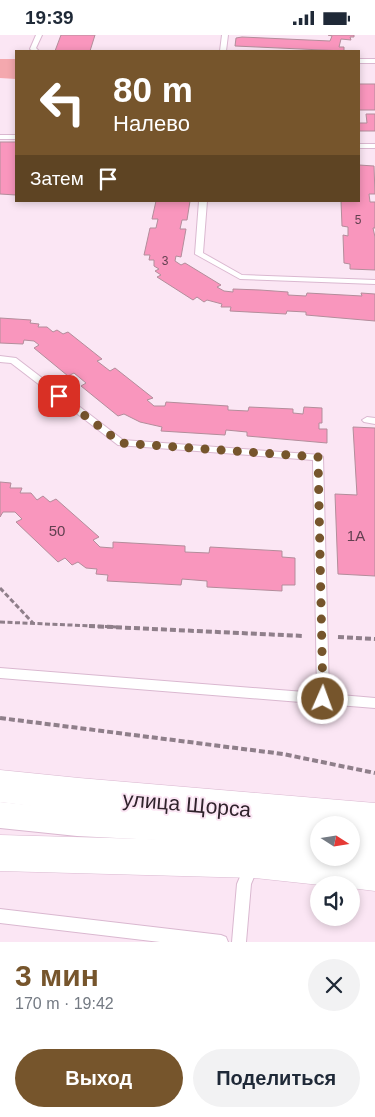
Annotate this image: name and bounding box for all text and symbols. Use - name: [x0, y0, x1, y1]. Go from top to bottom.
- text: 19:39: [25, 7, 74, 28]
- icon: left: [30, 70, 95, 135]
- text: 80 m: [113, 70, 193, 109]
- text: Налево: [113, 111, 190, 136]
- icon: arrive: [94, 165, 122, 193]
- text: Затем: [30, 168, 84, 189]
- house number: 5: [355, 213, 362, 227]
- house number: 3: [162, 254, 169, 268]
- pin: [38, 375, 80, 417]
- icon: arrive: [45, 382, 73, 410]
- house number: 50: [49, 522, 65, 539]
- house number: 1А: [347, 527, 365, 544]
- position arrow: [296, 672, 348, 724]
- street label: улица Щорса: [122, 787, 252, 821]
- north arrow: [310, 816, 360, 866]
- map controls: [310, 816, 360, 926]
- button: sound: [310, 876, 360, 926]
- text: 3 мин: [15, 959, 99, 992]
- button: close: [308, 959, 360, 1011]
- text: 170 m · 19:42: [15, 995, 114, 1012]
- button: Выход: [15, 1049, 183, 1107]
- button: Поделиться: [193, 1049, 360, 1107]

